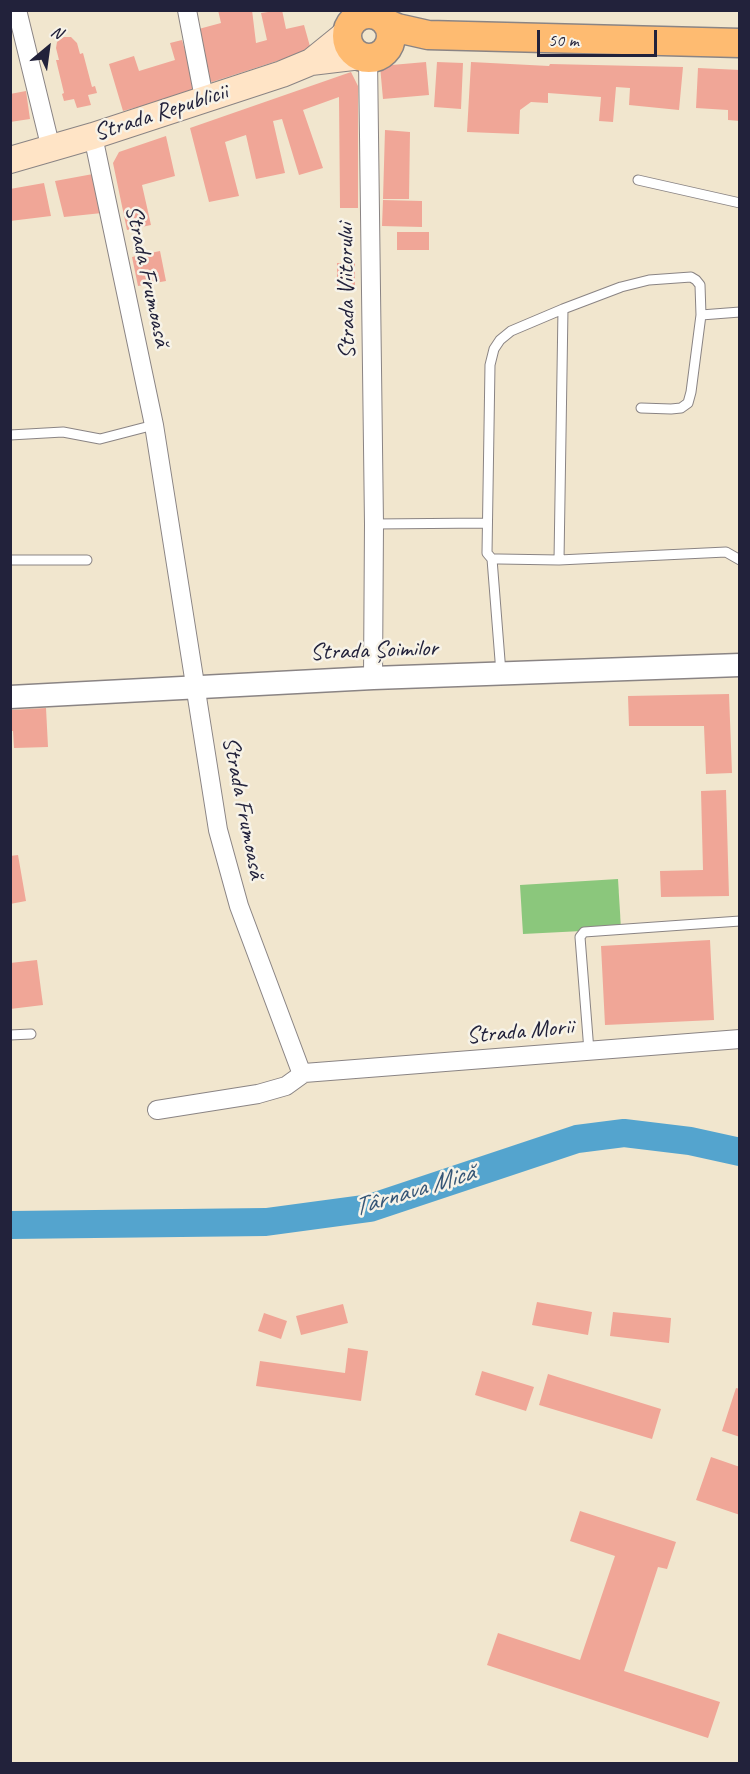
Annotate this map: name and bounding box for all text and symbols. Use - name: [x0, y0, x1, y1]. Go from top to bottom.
- north arrow: [18, 18, 78, 78]
- scale bar: [540, 18, 660, 56]
- text: N: [48, 21, 66, 43]
- text: 50 m: [548, 29, 579, 51]
- street label: Strada Republicii: [90, 78, 232, 148]
- street label: Strada Frumoasă: [118, 203, 176, 349]
- street label: Strada Viitorului: [331, 223, 363, 359]
- street label: Strada Șoimilor: [310, 634, 438, 668]
- street label: Strada Frumoasă: [215, 735, 271, 881]
- street label: Strada Morii: [465, 1013, 575, 1051]
- water label: Târnava Mică: [349, 1158, 479, 1224]

